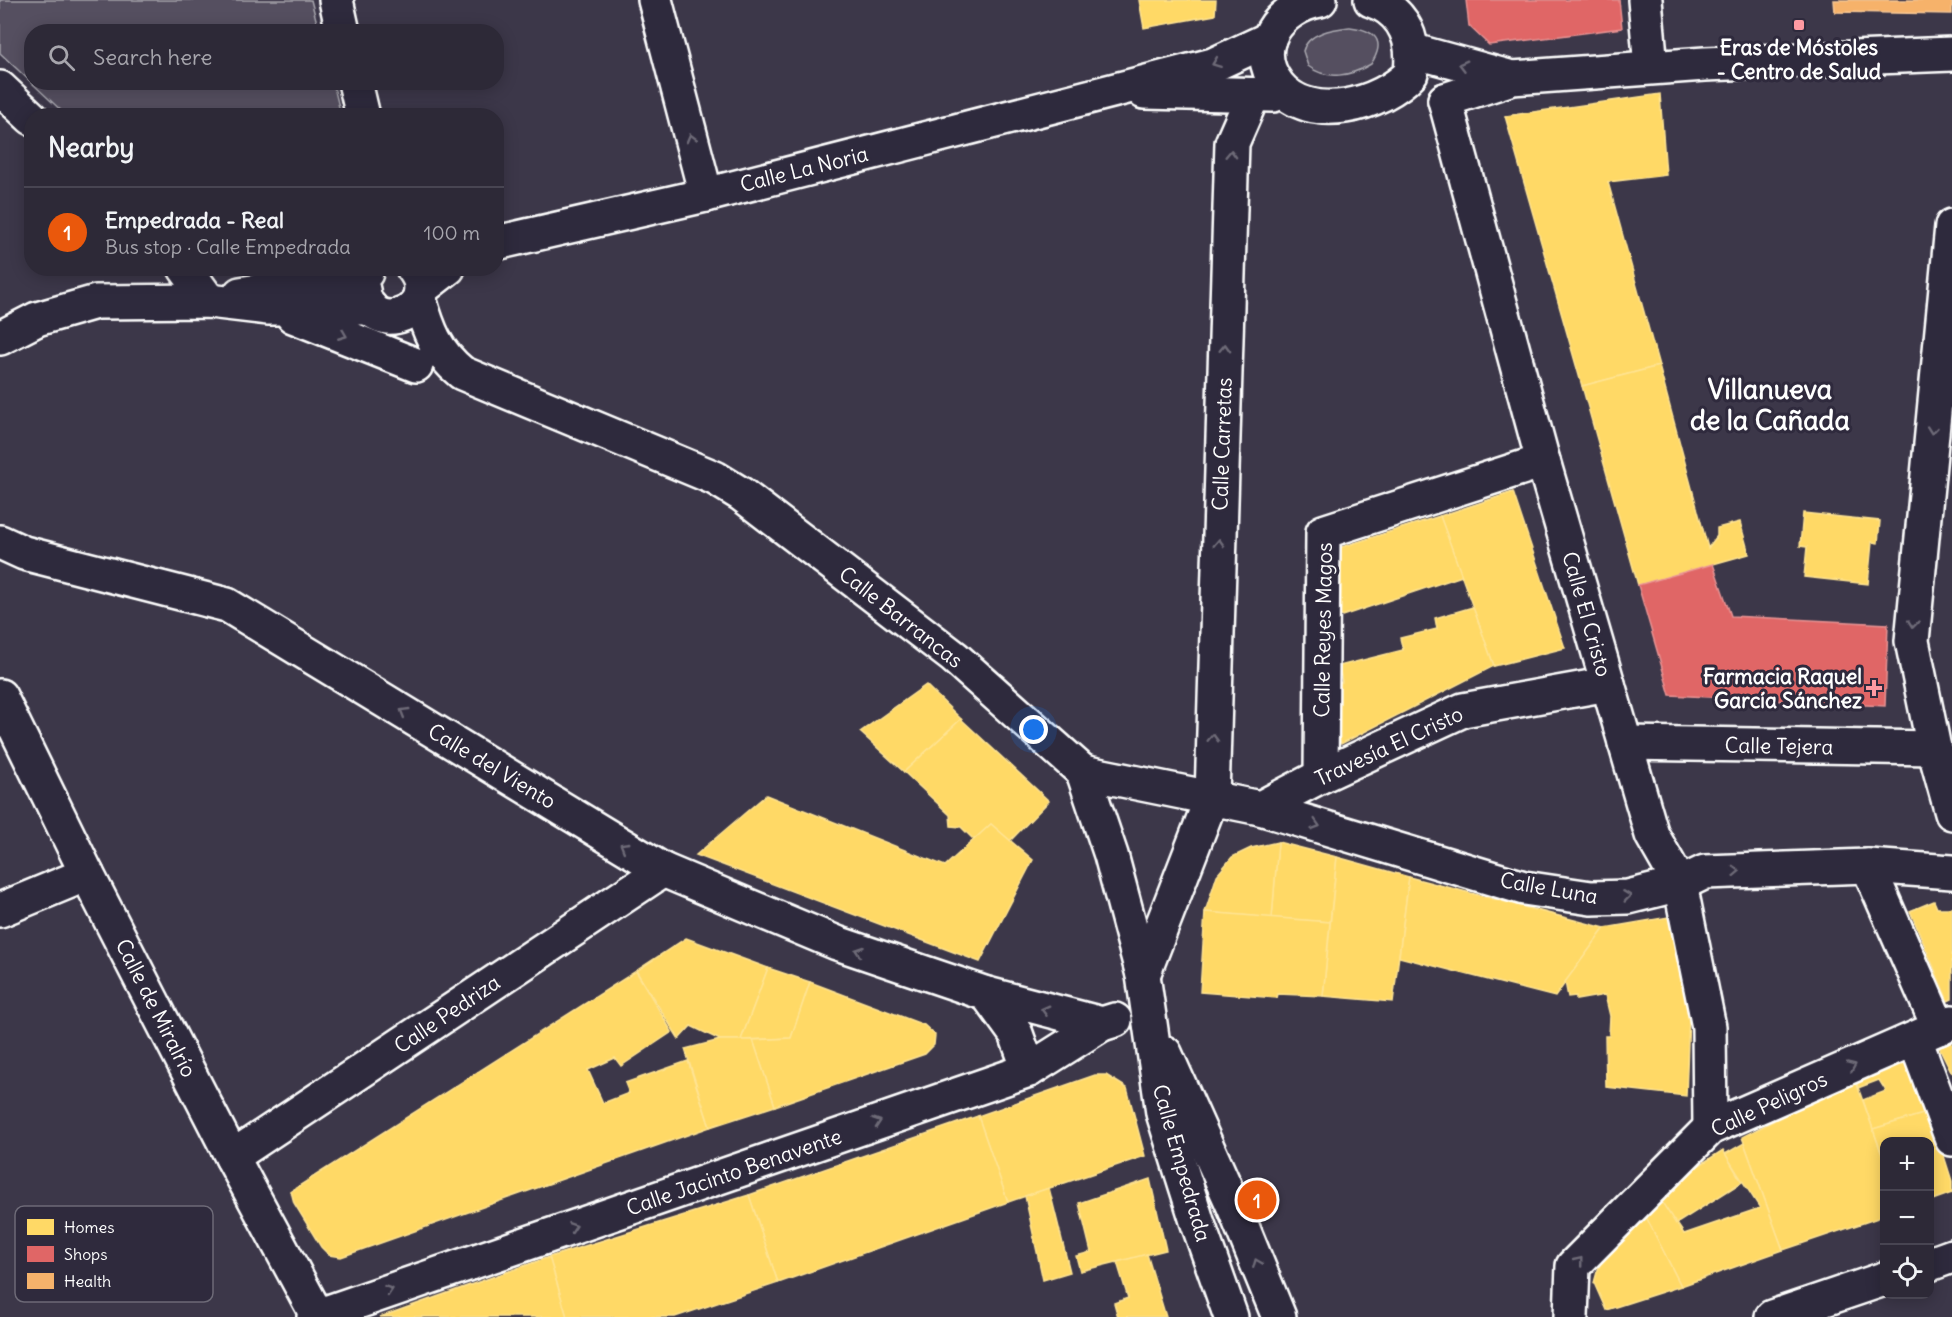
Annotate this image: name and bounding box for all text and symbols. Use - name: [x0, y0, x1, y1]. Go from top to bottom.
- marker: Eras de Móstoles - Centro de Salud: [1792, 18, 1806, 32]
- search box: [24, 24, 504, 90]
- place label: Eras de Móstoles - Centro de Salud: [1717, 34, 1882, 85]
- icon: search: [45, 41, 78, 74]
- text: Search here: [93, 43, 212, 71]
- one-way arrow: [1211, 56, 1222, 68]
- one-way arrow: [1458, 59, 1468, 72]
- text: Nearby: [48, 131, 134, 164]
- one-way arrow: [686, 133, 698, 144]
- street label: Calle La Noria: [737, 140, 871, 198]
- one-way arrow: [1225, 149, 1238, 158]
- text: Empedrada - Real: [105, 206, 284, 234]
- text: 1: [64, 220, 71, 245]
- text: 100 m: [423, 220, 480, 245]
- text: Bus stop · Calle Empedrada: [105, 234, 351, 259]
- one-way arrow: [337, 328, 348, 340]
- one-way arrow: [1219, 344, 1232, 353]
- district label: Villanueva de la Cañada: [1690, 372, 1850, 437]
- street label: Calle Carretas: [1206, 377, 1238, 511]
- one-way arrow: [1926, 426, 1939, 435]
- one-way arrow: [1213, 539, 1226, 548]
- street label: Calle Reyes Magos: [1308, 542, 1338, 718]
- street label: Calle El Cristo: [1556, 548, 1618, 680]
- street label: Calle Barrancas: [833, 560, 969, 674]
- one-way arrow: [1907, 620, 1920, 629]
- place label: Farmacia Raquel García Sánchez: [1703, 663, 1862, 714]
- marker: Farmacia Raquel García Sánchez: [1867, 681, 1881, 695]
- street label: Travesía El Cristo: [1311, 700, 1467, 792]
- one-way arrow: [400, 708, 410, 720]
- your location: [1019, 715, 1048, 744]
- street label: Calle del Viento: [423, 717, 561, 815]
- street label: Calle Tejera: [1725, 732, 1833, 760]
- one-way arrow: [1207, 734, 1220, 743]
- one-way arrow: [1310, 818, 1321, 830]
- one-way arrow: [620, 842, 630, 854]
- one-way arrow: [1731, 865, 1740, 877]
- street label: Calle Luna: [1498, 866, 1600, 910]
- one-way arrow: [1622, 890, 1631, 903]
- street label: Calle de Miralrío: [110, 934, 202, 1082]
- one-way arrow: [855, 945, 865, 958]
- street label: Calle Pedriza: [389, 969, 505, 1059]
- one-way arrow: [1040, 1004, 1050, 1017]
- one-way arrow: [1846, 1061, 1857, 1073]
- street label: Calle Peligros: [1706, 1065, 1832, 1143]
- street label: Calle Empedrada: [1147, 1081, 1217, 1245]
- one-way arrow: [871, 1117, 882, 1130]
- street label: Calle Jacinto Benavente: [623, 1122, 845, 1222]
- map controls: [1880, 1137, 1934, 1299]
- button: +: [1880, 1137, 1934, 1191]
- pin: 1: [1238, 1178, 1276, 1222]
- button: −: [1880, 1191, 1934, 1245]
- legend: [15, 1206, 213, 1302]
- text: Homes: [64, 1217, 114, 1237]
- one-way arrow: [567, 1221, 578, 1234]
- text: Shops: [64, 1244, 108, 1264]
- button: locate: [1880, 1245, 1934, 1299]
- one-way arrow: [1572, 1257, 1583, 1268]
- one-way arrow: [1252, 1258, 1264, 1269]
- text: Health: [64, 1271, 111, 1291]
- one-way arrow: [383, 1285, 394, 1298]

